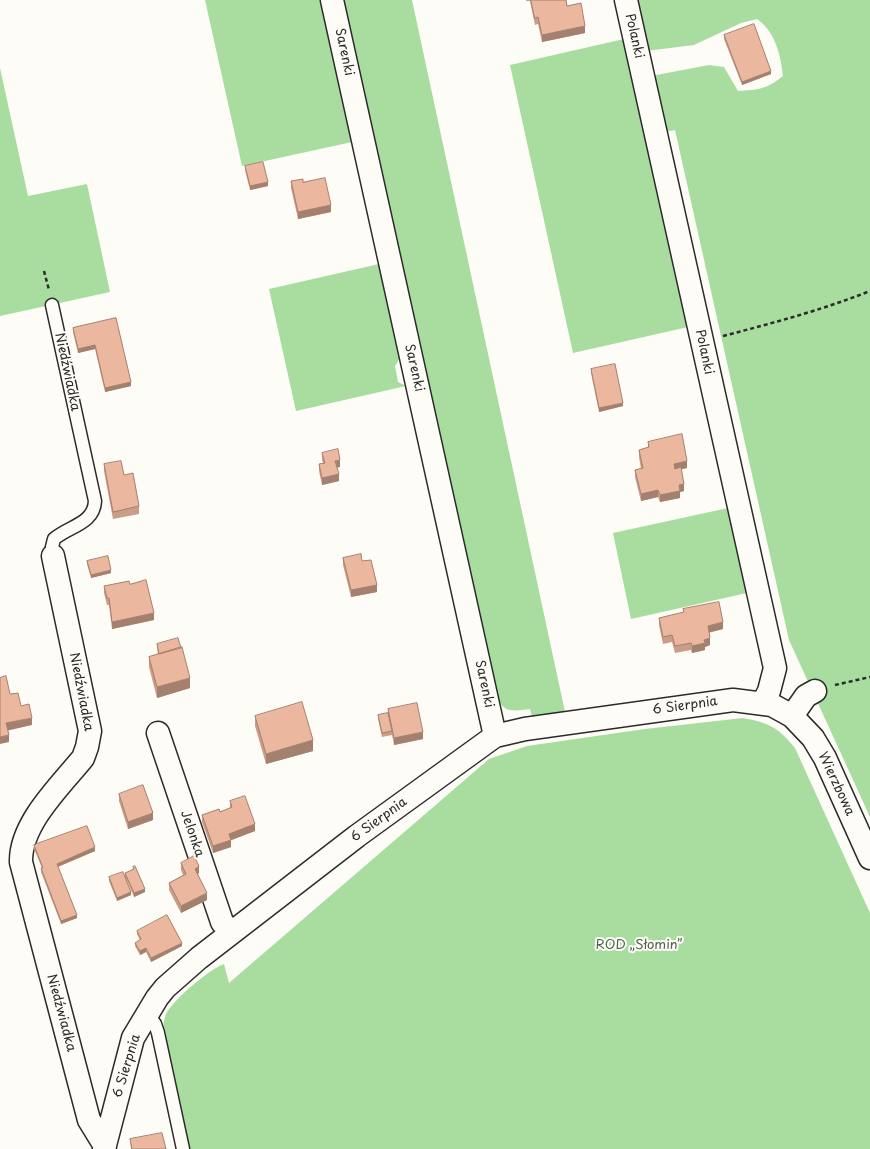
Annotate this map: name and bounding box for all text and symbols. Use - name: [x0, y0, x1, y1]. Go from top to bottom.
- street label: Polanki: [621, 12, 647, 60]
- street label: Sarenki: [331, 27, 357, 77]
- street label: Polanki: [692, 328, 716, 376]
- street label: Niedźwiadka: [51, 331, 83, 413]
- street label: Sarenki: [401, 343, 427, 393]
- street label: Niedźwiadka: [66, 651, 96, 733]
- street label: Sarenki: [471, 659, 497, 709]
- street label: 6 Sierpnia: [651, 694, 719, 718]
- street label: Wierzbowa: [814, 750, 858, 818]
- street label: 6 Sierpnia: [348, 794, 410, 846]
- street label: Jelonka: [177, 809, 207, 859]
- park label: ROD „Słomin”: [596, 937, 682, 953]
- street label: Niedźwiadka: [43, 972, 79, 1054]
- street label: 6 Sierpnia: [110, 1032, 144, 1100]

